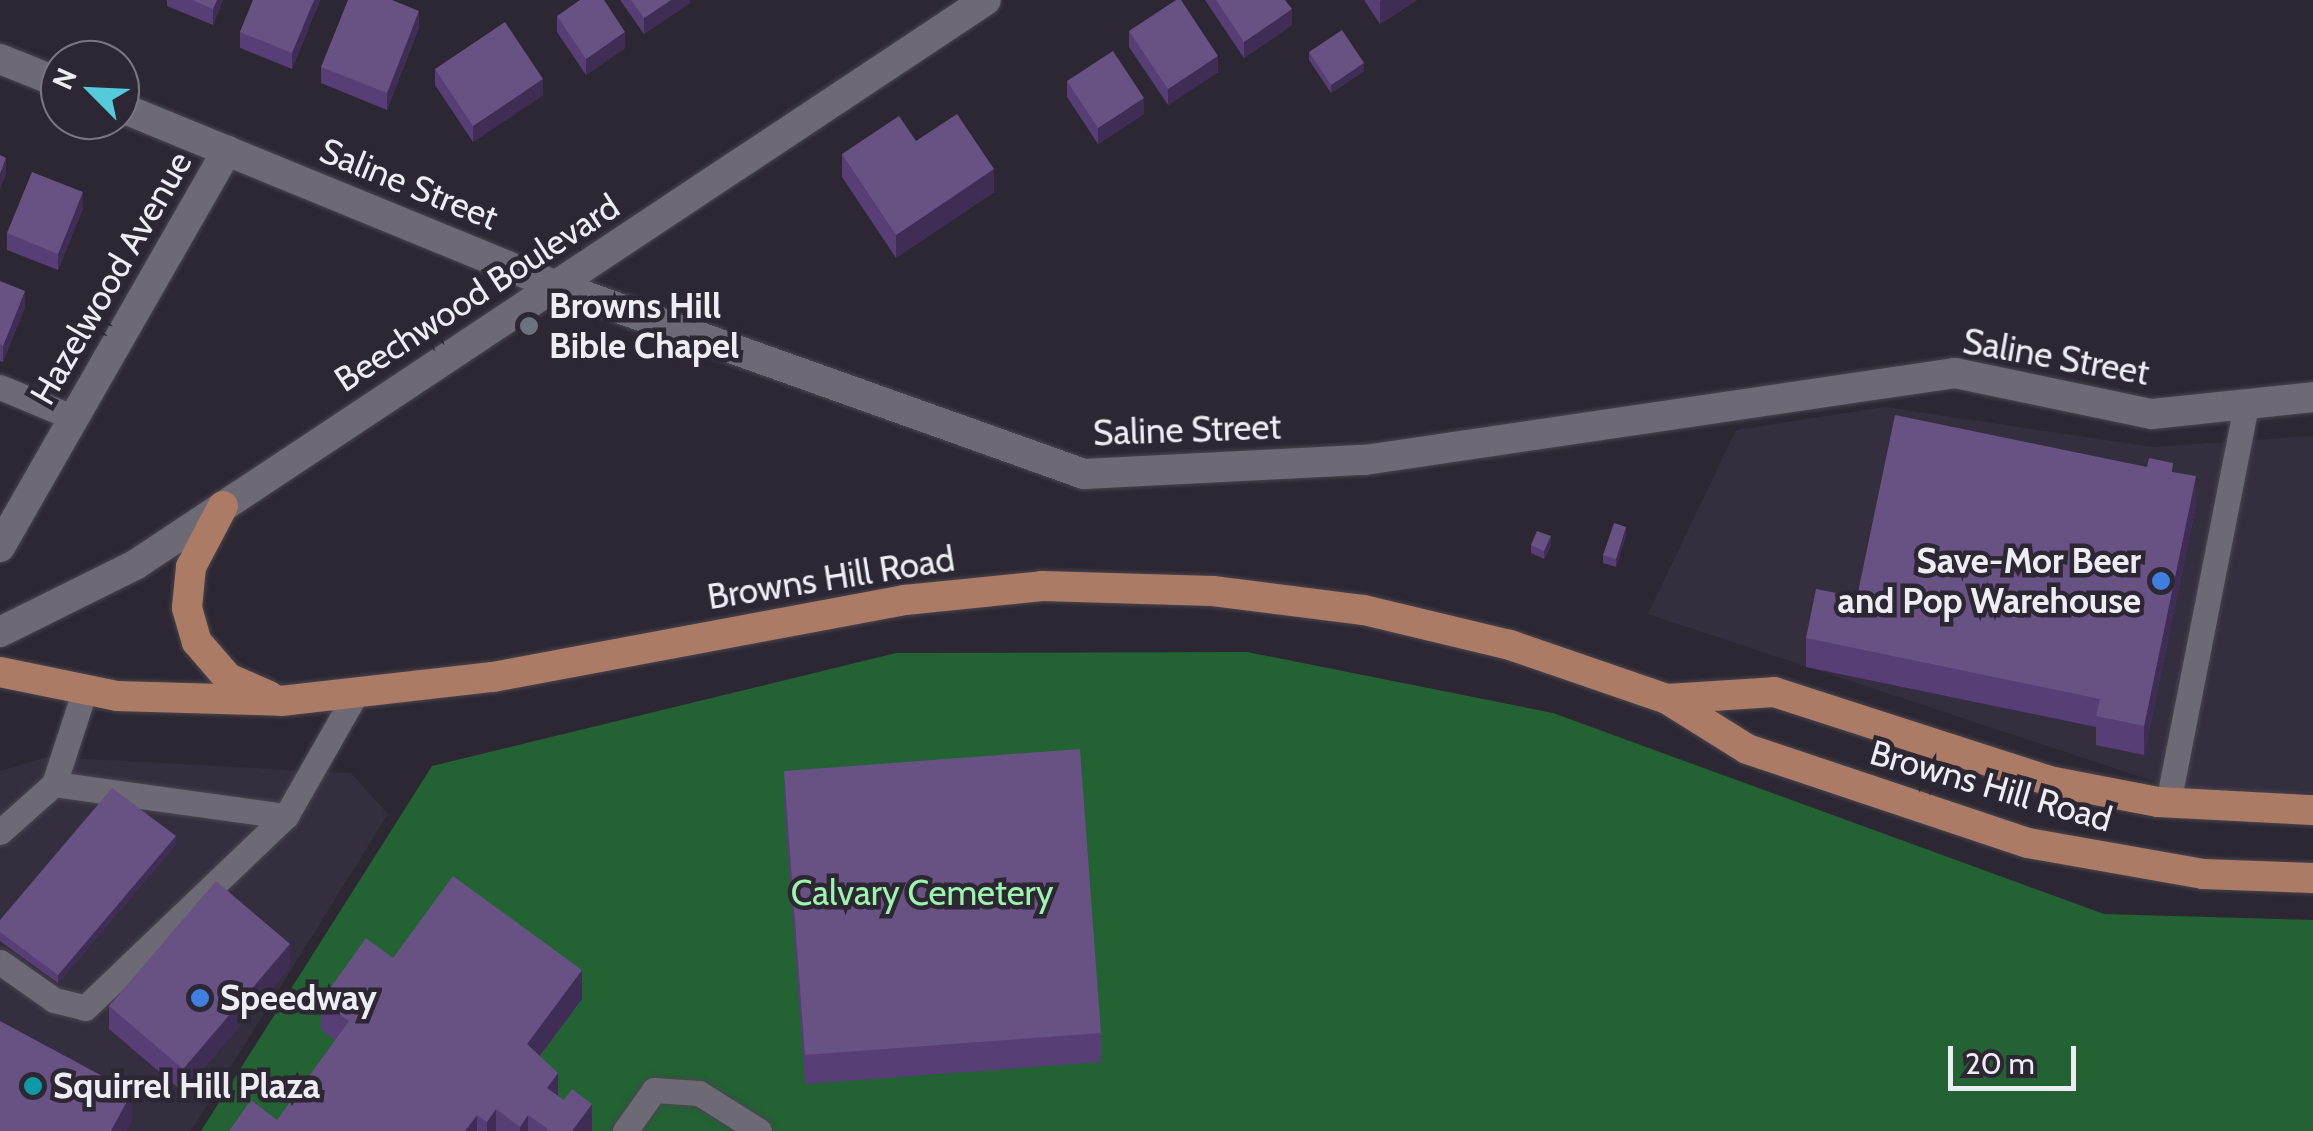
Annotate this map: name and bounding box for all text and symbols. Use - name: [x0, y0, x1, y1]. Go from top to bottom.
- north arrow: [40, 40, 140, 140]
- text: N: [45, 63, 84, 95]
- street label: Saline Street: [314, 129, 504, 239]
- street label: Hazelwood Avenue: [22, 144, 200, 412]
- street label: Beechwood Boulevard: [327, 185, 627, 401]
- place label: Browns Hill Bible Chapel: [549, 285, 739, 367]
- marker: Browns Hill Bible Chapel: [518, 315, 540, 337]
- street label: Saline Street: [1960, 320, 2152, 394]
- street label: Saline Street: [1092, 406, 1282, 454]
- street label: Browns Hill Road: [704, 538, 958, 618]
- place label: Save-Mor Beer and Pop Warehouse: [1838, 540, 2141, 622]
- marker: Save-Mor Beer and Pop Warehouse: [2150, 570, 2172, 592]
- street label: Browns Hill Road: [1865, 731, 2117, 841]
- park label: Calvary Cemetery: [791, 872, 1053, 914]
- place label: Speedway: [220, 977, 377, 1019]
- marker: Speedway: [189, 987, 211, 1009]
- scale bar: [1953, 1026, 2080, 1088]
- text: 20 m: [1965, 1045, 2035, 1082]
- place label: Squirrel Hill Plaza: [53, 1065, 320, 1107]
- marker: Squirrel Hill Plaza: [22, 1075, 44, 1097]

